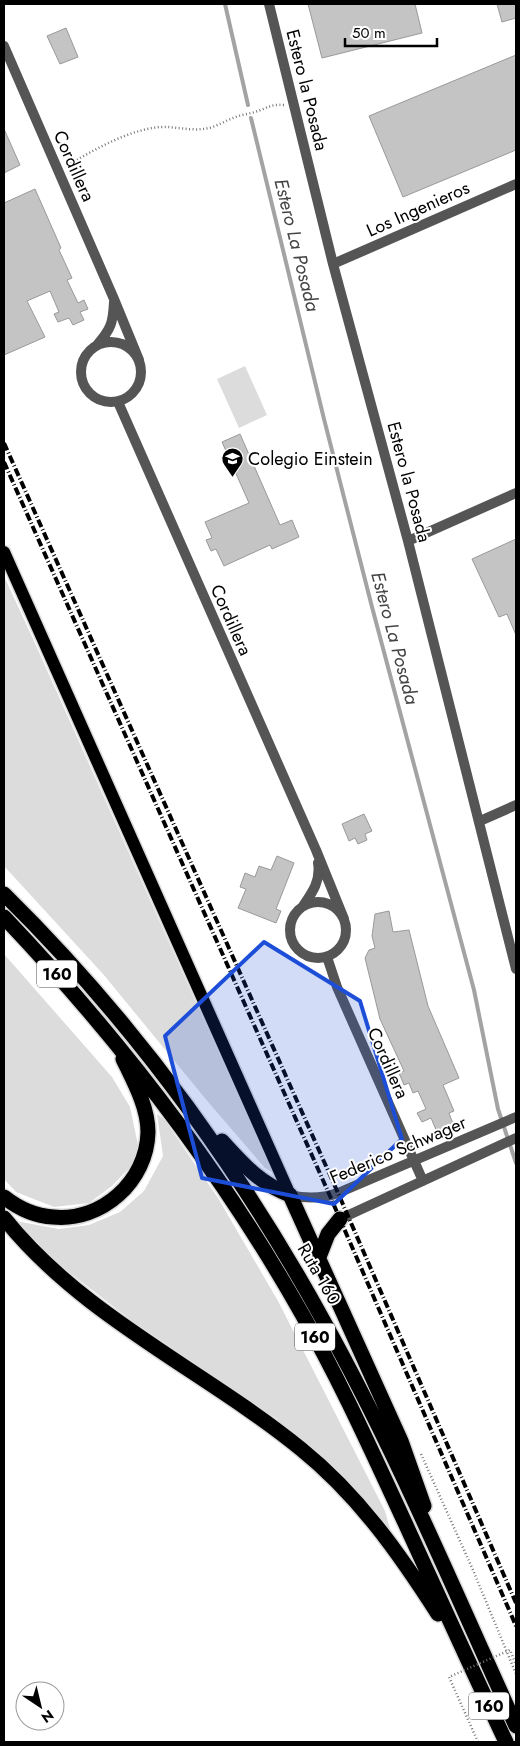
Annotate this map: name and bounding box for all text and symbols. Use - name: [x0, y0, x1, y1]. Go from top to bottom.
- scale bar: [345, 15, 438, 47]
- text: 50 m: [352, 22, 386, 44]
- street label: Estero la Posada: [279, 27, 335, 153]
- street label: Cordillera: [47, 126, 101, 206]
- street label: Los Ingenieros: [362, 175, 474, 243]
- water label: Estero La Posada: [267, 176, 327, 315]
- street label: Estero la Posada: [380, 419, 438, 545]
- place label: Colegio Einstein: [248, 446, 373, 472]
- school or university icon: Colegio Einstein: [220, 447, 244, 478]
- water label: Estero La Posada: [364, 569, 426, 708]
- street label: Cordillera: [204, 580, 258, 660]
- road number: 160: [37, 961, 77, 988]
- street label: Cordillera: [361, 1023, 415, 1103]
- street label: Federico Schwager: [326, 1109, 471, 1191]
- street label: Ruta 160: [291, 1238, 347, 1310]
- road number: 160: [295, 1324, 335, 1350]
- north arrow: [15, 1681, 65, 1731]
- road number: 160: [469, 1692, 509, 1720]
- text: N: [37, 1705, 58, 1728]

